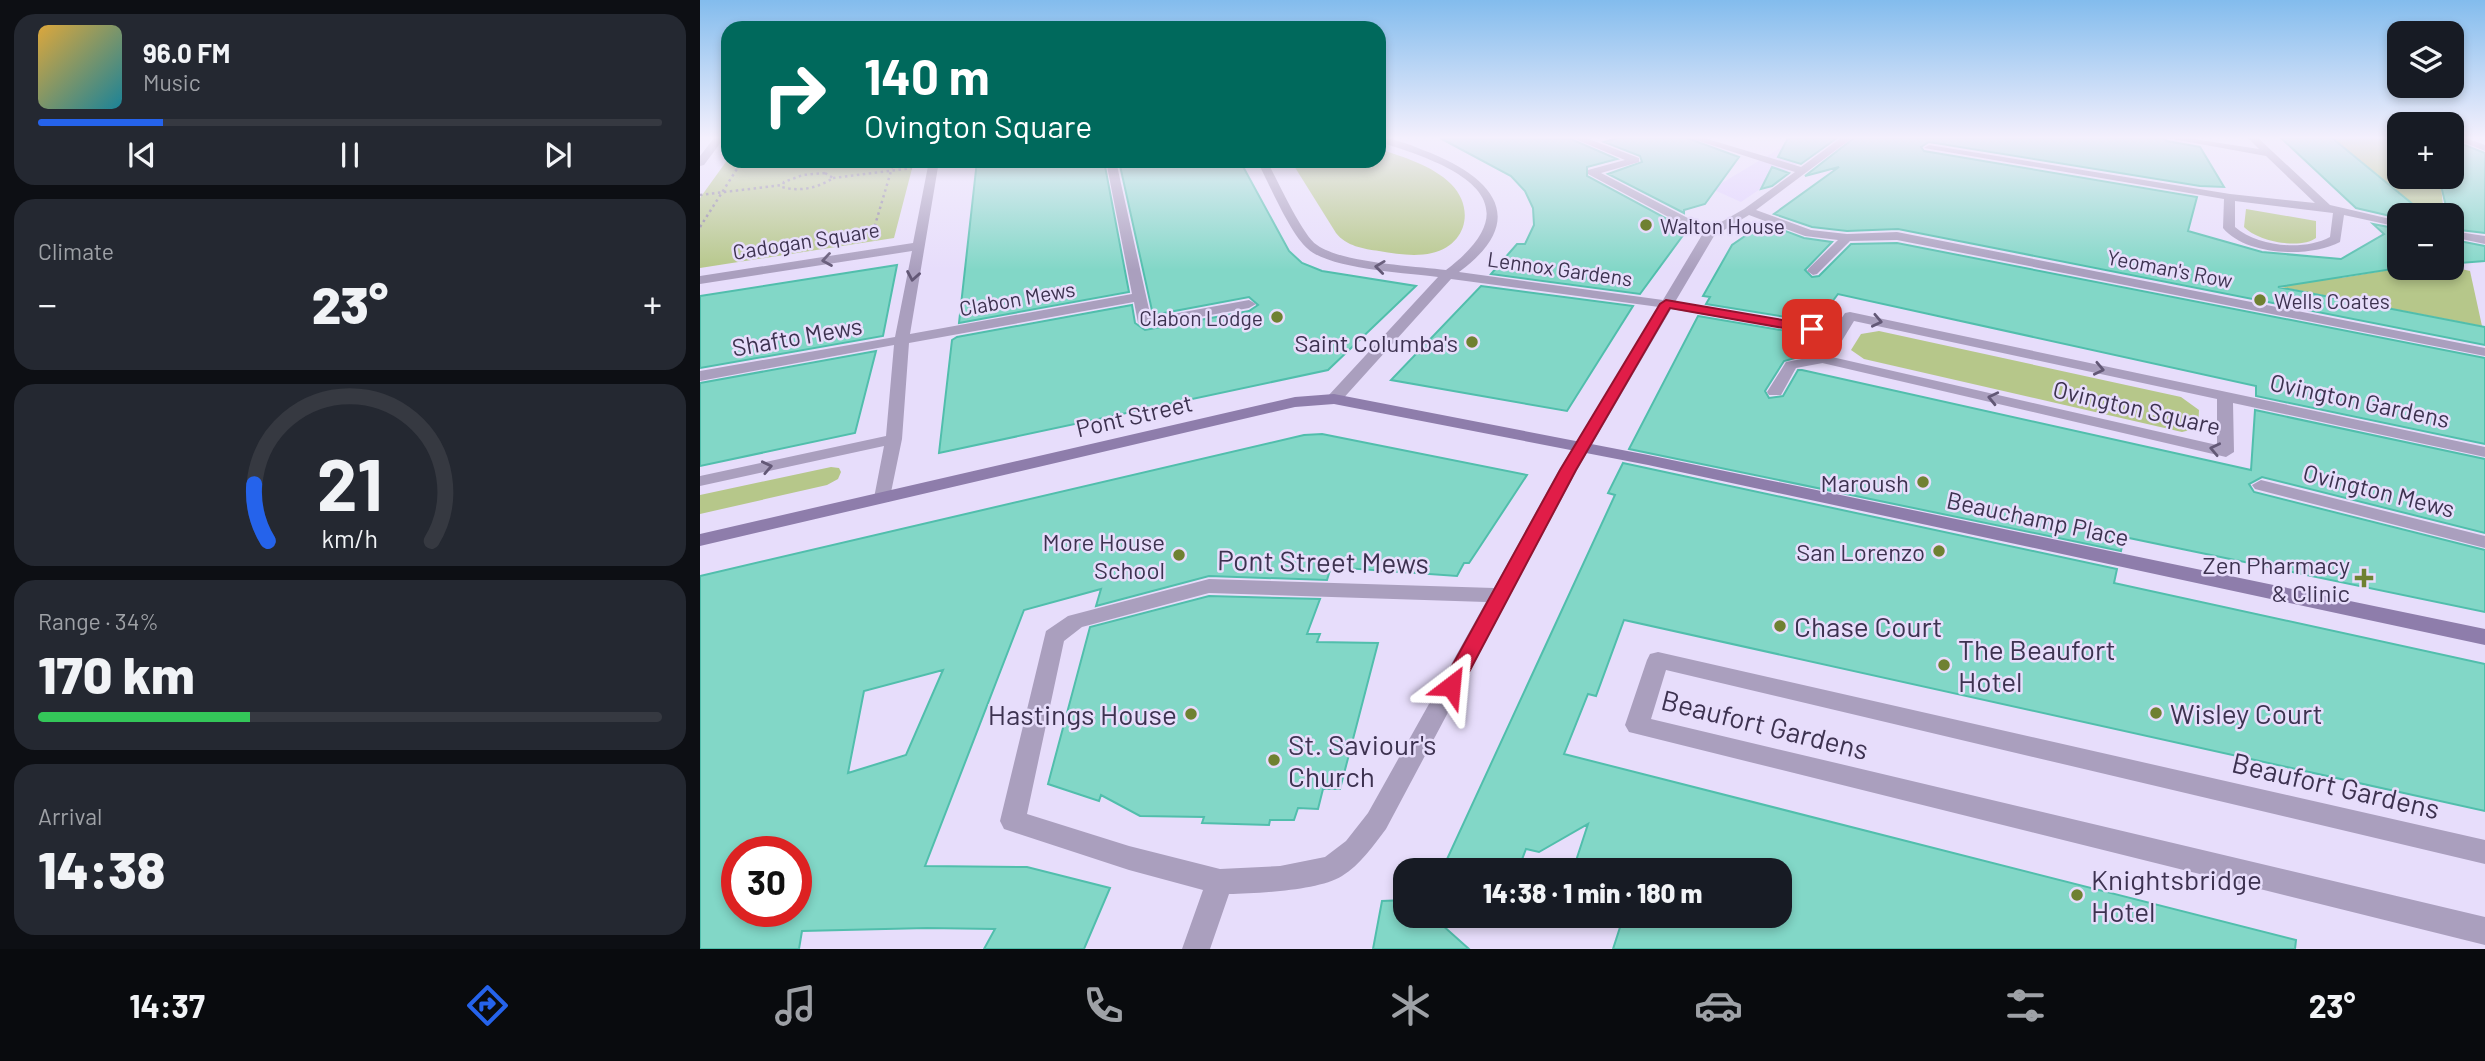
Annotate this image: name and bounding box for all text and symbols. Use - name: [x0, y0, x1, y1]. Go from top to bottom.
- map controls: [2387, 21, 2464, 280]
- button: layers: [2387, 21, 2464, 98]
- text: 96.0 FM: [143, 37, 230, 68]
- text: 140 m: [864, 46, 990, 105]
- icon: right: [749, 49, 840, 140]
- text: Music: [143, 68, 201, 96]
- text: Ovington Square: [864, 106, 1092, 144]
- button: +: [2387, 112, 2464, 189]
- icon: previous: [123, 136, 161, 174]
- icon: pause: [331, 136, 369, 174]
- icon: next: [539, 136, 577, 174]
- button: −: [2387, 203, 2464, 280]
- place label: Walton House: [1660, 213, 1785, 238]
- street label: Cadogan Square: [731, 216, 881, 264]
- marker: Walton House: [1638, 217, 1654, 233]
- text: Climate: [38, 237, 114, 265]
- street label: Yeoman's Row: [2105, 244, 2235, 292]
- street label: Lennox Gardens: [1486, 245, 1634, 291]
- one-way arrow: [821, 252, 832, 267]
- one-way arrow: [1374, 259, 1386, 274]
- one-way arrow: [906, 270, 921, 282]
- text: 23°: [312, 272, 388, 334]
- street label: Clabon Mews: [957, 276, 1077, 320]
- text: −: [38, 280, 57, 326]
- text: +: [643, 280, 662, 326]
- place label: Wells Coates: [2274, 288, 2390, 313]
- marker: Wells Coates: [2252, 292, 2268, 308]
- pin: [1782, 299, 1842, 359]
- place label: Clabon Lodge: [1139, 305, 1263, 330]
- marker: Clabon Lodge: [1269, 309, 1285, 325]
- street label: Shafto Mews: [730, 310, 864, 362]
- icon: arrive: [1793, 310, 1831, 348]
- one-way arrow: [1871, 313, 1883, 328]
- place label: Saint Columba's: [1295, 328, 1458, 357]
- marker: Saint Columba's: [1464, 334, 1480, 350]
- one-way arrow: [2093, 360, 2105, 375]
- street label: Ovington Gardens: [2267, 367, 2453, 433]
- street label: Ovington Square: [2050, 374, 2224, 440]
- street label: Pont Street: [1073, 388, 1195, 442]
- one-way arrow: [1987, 392, 1999, 406]
- text: 21: [317, 438, 383, 526]
- one-way arrow: [2209, 442, 2221, 457]
- street label: Ovington Mews: [2300, 457, 2458, 523]
- one-way arrow: [761, 460, 773, 475]
- place label: Maroush: [1821, 468, 1909, 497]
- marker: Maroush: [1915, 474, 1931, 490]
- street label: Beauchamp Place: [1944, 485, 2132, 551]
- text: km/h: [322, 522, 378, 552]
- place label: More House School: [1043, 527, 1165, 584]
- place label: San Lorenzo: [1796, 537, 1925, 566]
- street label: Pont Street Mews: [1217, 542, 1429, 580]
- marker: San Lorenzo: [1931, 543, 1947, 559]
- marker: More House School: [1171, 547, 1187, 563]
- place label: Zen Pharmacy & Clinic: [2203, 550, 2350, 607]
- marker: Zen Pharmacy & Clinic: [2356, 570, 2372, 586]
- text: Range · 34%: [38, 607, 159, 635]
- place label: Chase Court: [1794, 609, 1942, 643]
- marker: Chase Court: [1772, 618, 1788, 634]
- place label: The Beaufort Hotel: [1958, 632, 2116, 698]
- text: 170 km: [38, 642, 195, 704]
- position arrow: [1414, 649, 1488, 723]
- marker: The Beaufort Hotel: [1936, 657, 1952, 673]
- street label: Beaufort Gardens: [1658, 682, 1872, 766]
- place label: Wisley Court: [2170, 696, 2323, 730]
- place label: Hastings House: [988, 697, 1177, 731]
- marker: Wisley Court: [2148, 705, 2164, 721]
- marker: Hastings House: [1183, 706, 1199, 722]
- place label: St. Saviour's Church: [1288, 727, 1437, 793]
- street label: Beaufort Gardens: [2229, 745, 2443, 825]
- marker: St. Saviour's Church: [1266, 752, 1282, 768]
- text: Arrival: [38, 802, 102, 830]
- speed limit sign: 30: [721, 836, 812, 927]
- text: 14:38: [38, 837, 165, 899]
- place label: Knightsbridge Hotel: [2091, 862, 2262, 928]
- text: 14:38 · 1 min · 180 m: [1483, 877, 1702, 908]
- marker: Knightsbridge Hotel: [2069, 887, 2085, 903]
- icon: directions: [463, 981, 512, 1030]
- icon: music: [771, 981, 820, 1030]
- icon: phone: [1079, 981, 1128, 1030]
- icon: climate: [1386, 981, 1435, 1030]
- icon: car: [1694, 981, 1743, 1030]
- icon: filters: [2001, 981, 2050, 1030]
- text: 14:37: [129, 986, 205, 1024]
- text: 23°: [2309, 986, 2356, 1024]

